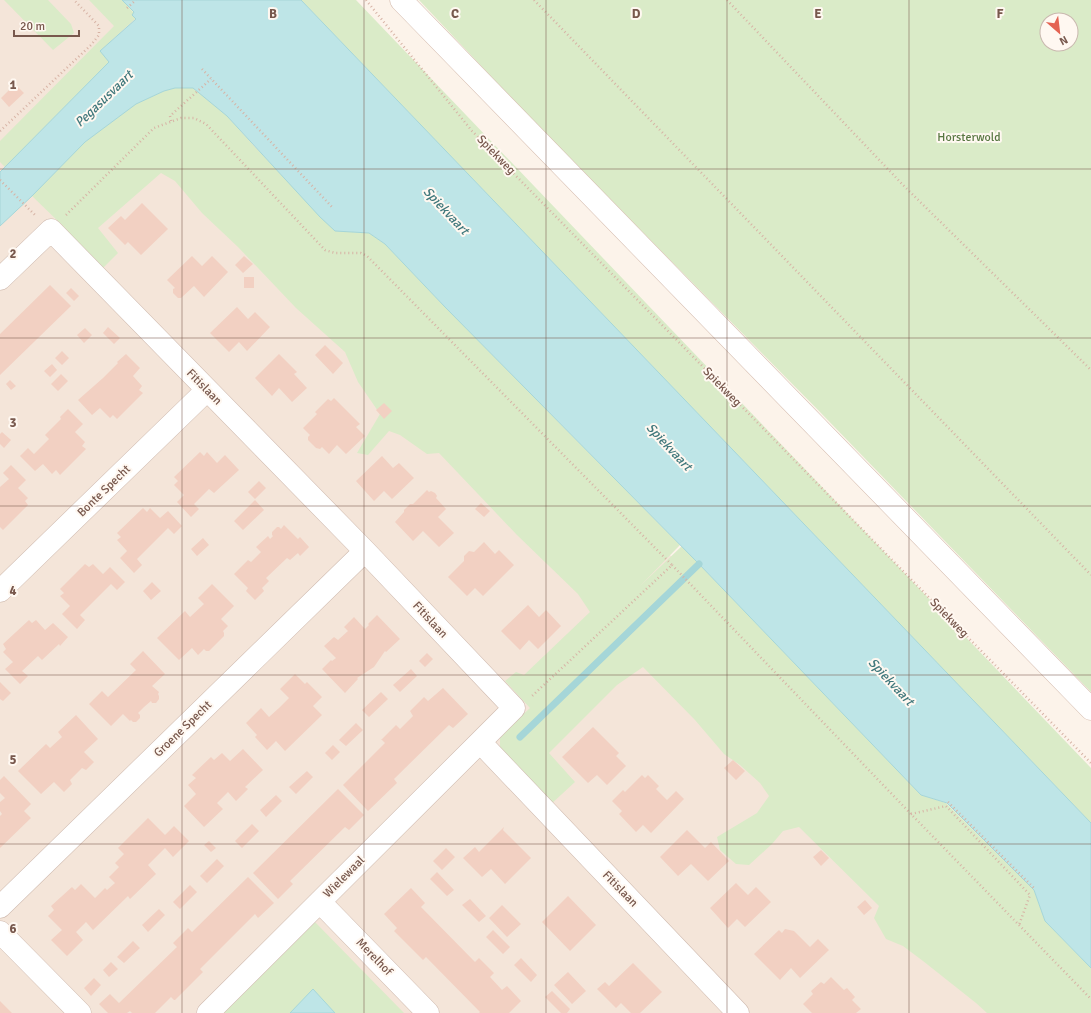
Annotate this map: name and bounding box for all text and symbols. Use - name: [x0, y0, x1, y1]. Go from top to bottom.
- text: B: [269, 6, 277, 22]
- text: C: [451, 6, 459, 22]
- text: D: [632, 6, 641, 22]
- text: E: [814, 6, 822, 22]
- text: F: [997, 6, 1004, 22]
- scale bar: [14, 12, 79, 38]
- north arrow: [1039, 12, 1079, 52]
- text: 20 m: [20, 19, 45, 34]
- text: N: [1057, 33, 1070, 48]
- water label: Pegasusvaart: [72, 66, 137, 131]
- text: 1: [9, 77, 17, 93]
- park label: Horsterwold: [937, 130, 1001, 145]
- street label: Spiekweg: [474, 132, 518, 178]
- water label: Spiekvaart: [420, 184, 473, 239]
- text: 2: [9, 246, 17, 262]
- street label: Spiekweg: [700, 364, 744, 410]
- street label: Fitislaan: [183, 366, 225, 408]
- text: 3: [9, 415, 17, 431]
- water label: Spiekvaart: [643, 420, 696, 475]
- street label: Bonte Specht: [74, 462, 134, 520]
- text: 4: [9, 583, 17, 599]
- street label: Spiekweg: [927, 595, 971, 641]
- street label: Fitislaan: [409, 599, 451, 641]
- water label: Spiekvaart: [865, 655, 918, 710]
- street label: Groene Specht: [151, 698, 215, 760]
- text: 5: [9, 752, 17, 768]
- street label: Wielewaal: [320, 853, 368, 901]
- street label: Fitislaan: [599, 868, 641, 910]
- text: 6: [9, 921, 17, 937]
- street label: Merelhof: [353, 935, 396, 980]

